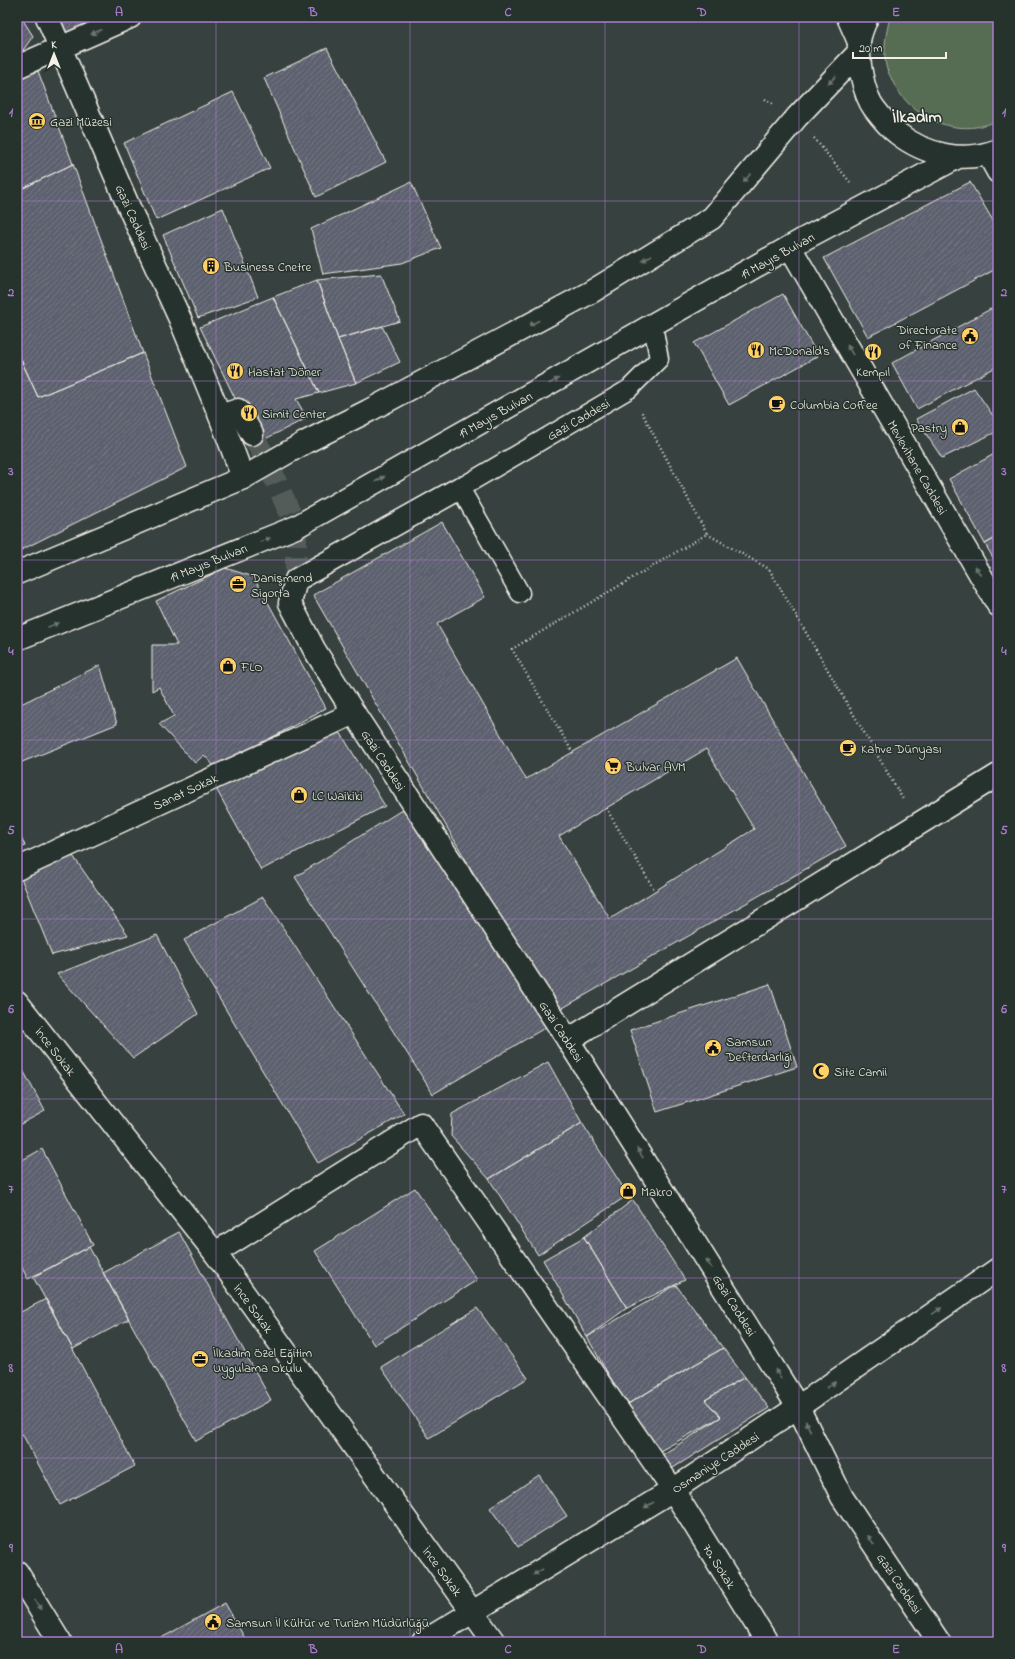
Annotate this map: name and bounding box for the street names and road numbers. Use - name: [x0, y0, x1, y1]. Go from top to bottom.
- street label: Gazi Caddesi: [110, 182, 155, 253]
- street label: 19 Mayıs Bulvarı: [737, 228, 819, 285]
- street label: 19 Mayıs Bulvarı: [455, 387, 537, 444]
- street label: Gazi Caddesi: [544, 395, 614, 446]
- street label: Mevlevihane Caddesi: [882, 417, 952, 519]
- street label: 19 Mayıs Bulvarı: [167, 539, 251, 589]
- street label: Gazi Caddesi: [356, 726, 410, 795]
- street label: Sanat Sokak: [150, 769, 221, 816]
- street label: Gazi Caddesi: [534, 997, 588, 1066]
- street label: İnce Sokak: [30, 1023, 80, 1081]
- street label: Gazi Caddesi: [707, 1271, 760, 1340]
- street label: İnce Sokak: [228, 1280, 278, 1338]
- street label: Osmaniye Caddesi: [668, 1428, 764, 1500]
- street label: 70. Sokak: [697, 1541, 740, 1593]
- street label: İnce Sokak: [417, 1543, 467, 1601]
- street label: Gazi Caddesi: [871, 1550, 926, 1618]

